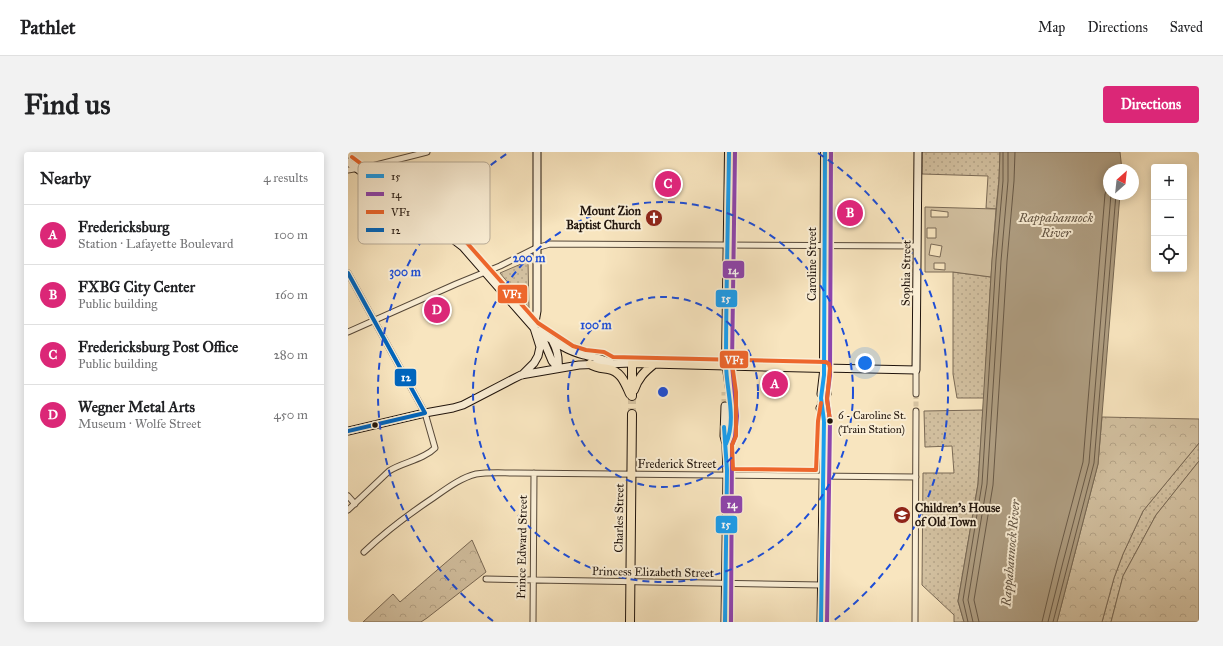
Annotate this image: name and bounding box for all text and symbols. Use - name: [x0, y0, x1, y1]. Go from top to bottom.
- text: Pathlet: [20, 16, 76, 39]
- text: Map: [1038, 19, 1065, 36]
- text: Directions: [1087, 19, 1148, 36]
- text: Saved: [1170, 19, 1203, 36]
- button: Directions: [1103, 86, 1199, 123]
- text: Find us: [24, 87, 110, 122]
- legend: [358, 162, 490, 244]
- north arrow: [1103, 164, 1139, 200]
- map controls: [1151, 164, 1187, 272]
- button: +: [1151, 164, 1187, 200]
- text: Nearby: [40, 168, 91, 189]
- pin: C: [655, 169, 681, 199]
- text: 4 results: [263, 170, 308, 186]
- text: 15: [391, 170, 400, 183]
- text: 14: [391, 188, 402, 201]
- pin: B: [837, 198, 863, 228]
- button: −: [1151, 200, 1187, 236]
- place label: Mount Zion Baptist Church: [566, 204, 642, 233]
- text: VF1: [390, 206, 410, 219]
- church icon: Mount Zion Baptist Church: [644, 208, 664, 228]
- water label: Rappahannock River: [1018, 210, 1094, 241]
- text: Fredericksburg: [78, 218, 169, 236]
- text: 12: [391, 224, 401, 237]
- street label: Caroline Street: [805, 226, 819, 301]
- text: A: [49, 227, 57, 243]
- text: 100 m: [274, 227, 308, 243]
- text: Station · Lafayette Boulevard: [78, 236, 233, 252]
- button: locate: [1151, 236, 1187, 272]
- street label: Sophia Street: [898, 239, 914, 306]
- text: 200 m: [513, 251, 546, 265]
- line badge: 14: [722, 260, 745, 279]
- text: 14: [728, 264, 739, 278]
- text: 300 m: [389, 265, 422, 280]
- text: FXBG City Center: [78, 278, 195, 296]
- line badge: VF1: [497, 284, 528, 304]
- text: B: [49, 287, 57, 303]
- text: 160 m: [275, 287, 308, 303]
- text: VF1: [501, 288, 522, 301]
- line badge: 15: [715, 289, 738, 308]
- text: 15: [721, 292, 732, 305]
- pin: D: [424, 295, 450, 325]
- text: Public building: [78, 296, 157, 312]
- text: 100 m: [580, 318, 613, 332]
- text: Fredericksburg Post Office: [78, 338, 238, 356]
- text: C: [49, 347, 57, 363]
- text: 280 m: [273, 347, 308, 363]
- line badge: VF1: [719, 350, 749, 369]
- your location: [855, 353, 875, 373]
- text: VF1: [723, 354, 744, 367]
- text: Public building: [78, 356, 157, 372]
- line badge: 12: [394, 368, 417, 387]
- pin: A: [762, 369, 788, 399]
- text: 12: [401, 371, 411, 384]
- centre of rings: [656, 385, 670, 399]
- text: Wegner Metal Arts: [78, 398, 195, 416]
- text: D: [48, 407, 58, 423]
- text: 450 m: [273, 407, 308, 423]
- place label: 6 - Caroline St. (Train Station): [838, 409, 906, 436]
- text: Museum · Wolfe Street: [78, 416, 201, 432]
- marker: 6 - Caroline St. (Train Station): [825, 416, 835, 426]
- unlabelled marker: [370, 420, 380, 430]
- street label: Frederick Street: [638, 457, 717, 471]
- street label: Charles Street: [611, 482, 627, 553]
- street label: Prince Edward Street: [514, 494, 530, 599]
- line badge: 14: [720, 495, 743, 514]
- text: 14: [727, 498, 738, 512]
- water label: Rappahannock River: [998, 498, 1024, 608]
- place label: Children's House of Old Town: [915, 501, 1000, 529]
- school or university icon: Children's House of Old Town: [892, 505, 912, 525]
- line badge: 15: [715, 515, 738, 534]
- text: 15: [721, 518, 732, 531]
- street label: Princess Elizabeth Street: [592, 564, 715, 580]

